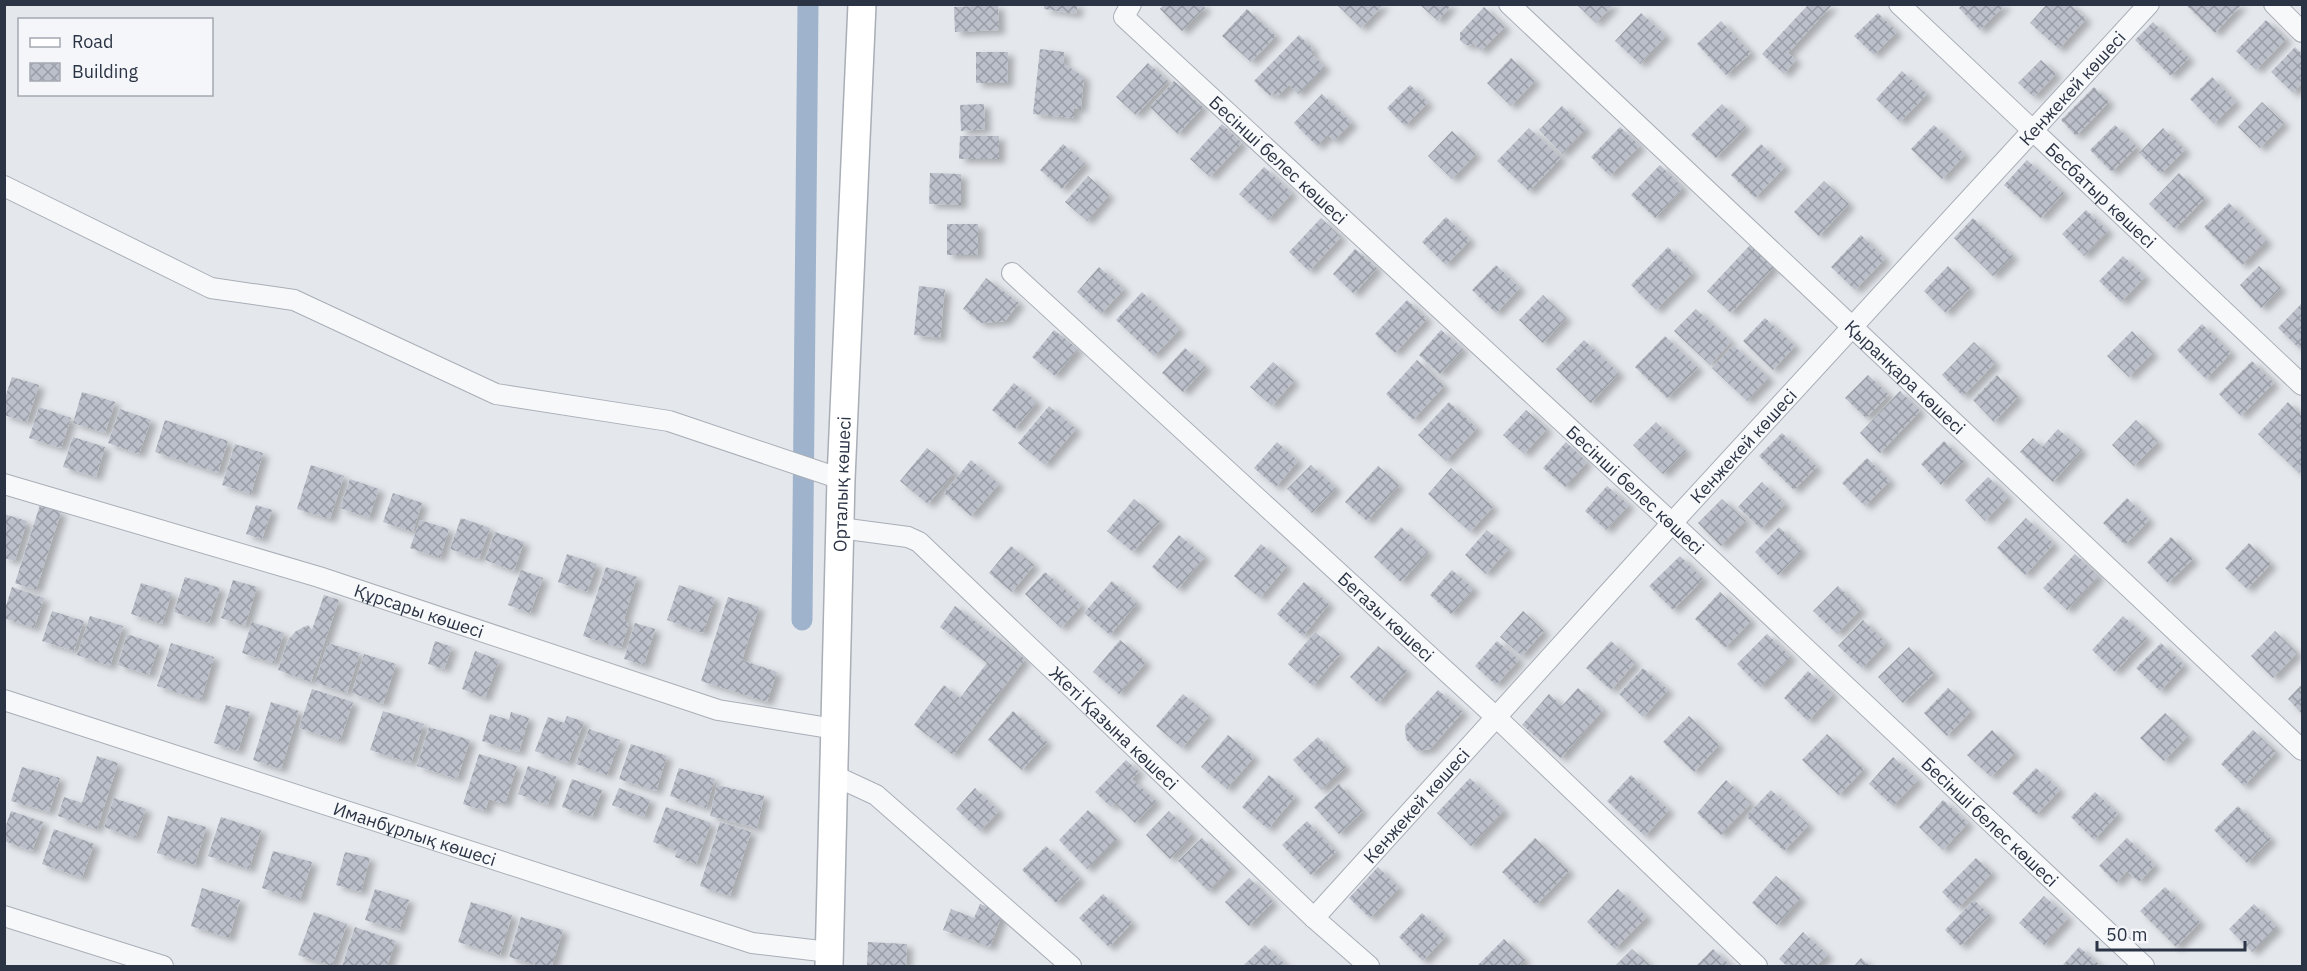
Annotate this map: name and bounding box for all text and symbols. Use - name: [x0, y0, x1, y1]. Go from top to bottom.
- legend: [18, 18, 213, 96]
- street label: Кенжекей көшесі: [2014, 26, 2130, 150]
- text: Road: [72, 30, 113, 53]
- text: Building: [72, 60, 139, 83]
- street label: Бесінші белес көшесі: [1205, 90, 1352, 229]
- street label: Бесбатыр көшесі: [2041, 137, 2161, 253]
- street label: Қыранқара көшесі: [1840, 315, 1970, 439]
- street label: Кенжекей көшесі: [1685, 384, 1801, 508]
- street label: Орталық көшесі: [828, 416, 855, 552]
- street label: Бесінші белес көшесі: [1562, 420, 1709, 559]
- street label: Бегазы көшесі: [1333, 567, 1439, 666]
- street label: Құрсары көшесі: [351, 578, 487, 643]
- street label: Жеті Қазына көшесі: [1045, 661, 1183, 795]
- street label: Кенжекей көшесі: [1358, 743, 1474, 868]
- street label: Бесінші белес көшесі: [1917, 752, 2064, 891]
- street label: Иманбұрлық көшесі: [331, 796, 499, 871]
- scale bar: [2097, 914, 2246, 952]
- text: 50 m: [2106, 923, 2148, 946]

